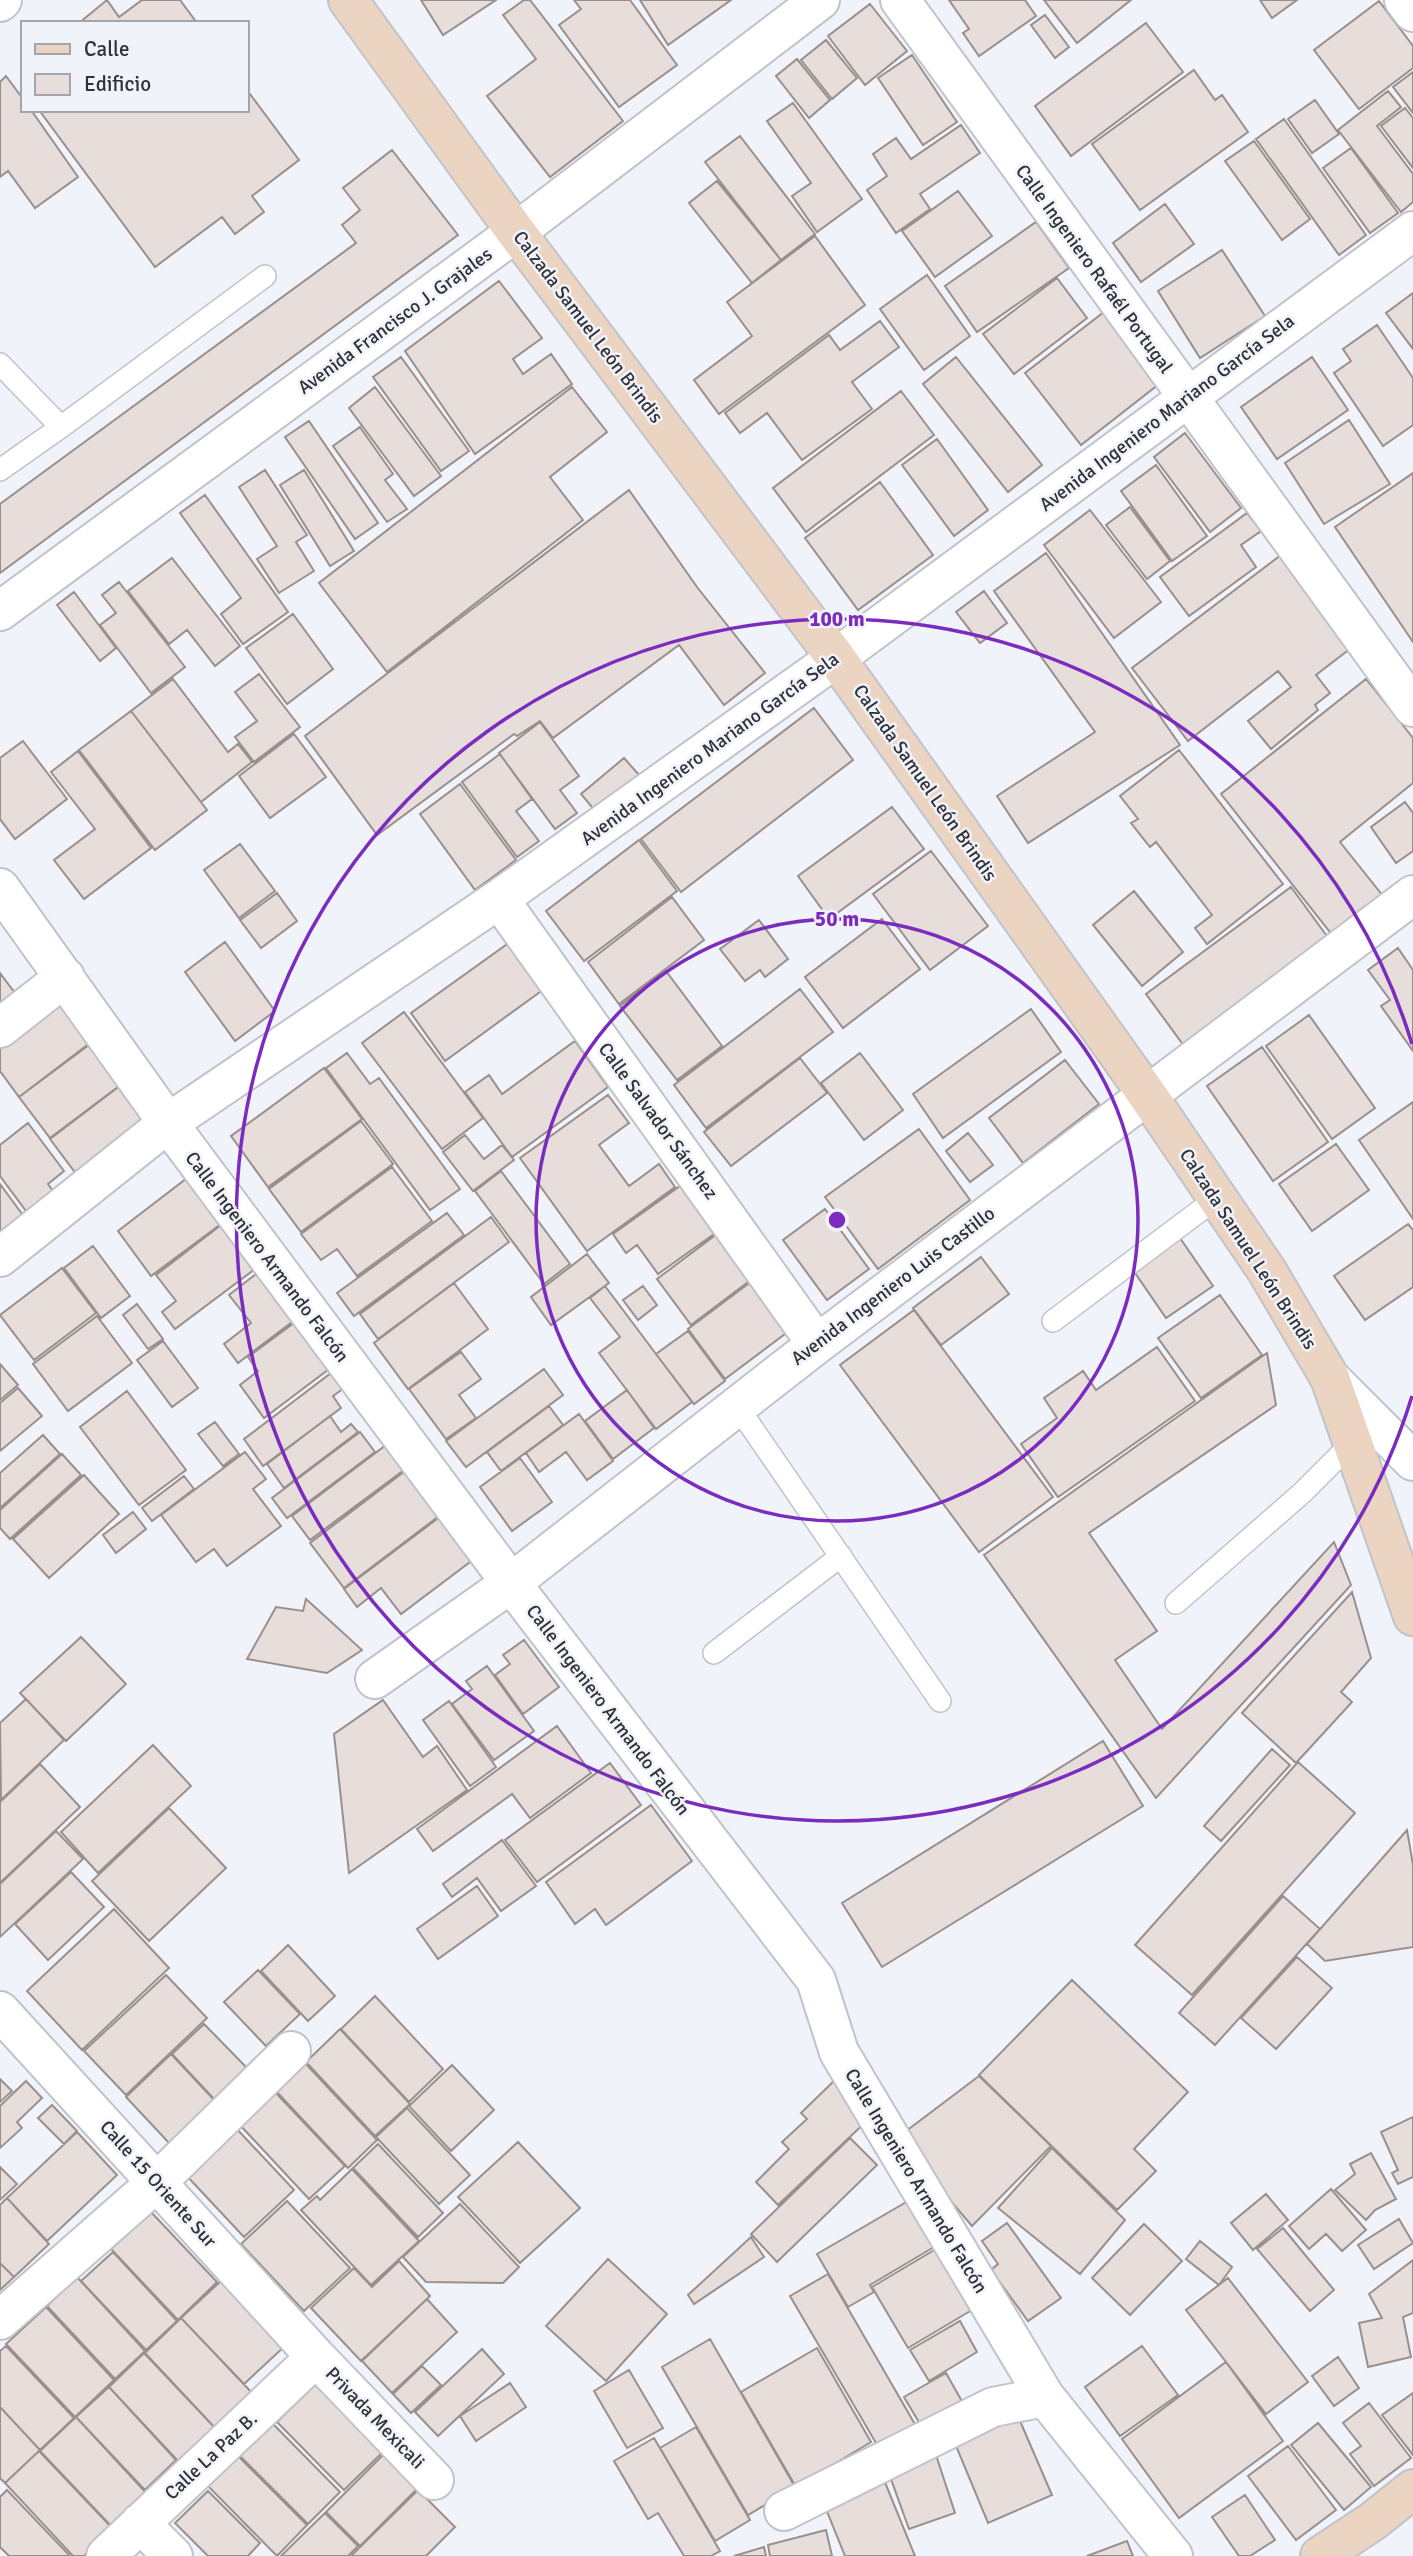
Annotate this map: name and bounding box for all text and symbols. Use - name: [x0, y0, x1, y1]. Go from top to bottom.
- legend: [21, 21, 248, 112]
- text: Calle: [84, 36, 130, 62]
- text: Edificio: [84, 71, 151, 97]
- street label: Calle Ingeniero Rafaél Portugal: [1010, 160, 1178, 378]
- street label: Calzada Samuel León Brindis: [508, 226, 668, 428]
- street label: Avenida Francisco J. Grajales: [293, 242, 497, 400]
- street label: Avenida Ingeniero Mariano García Sela: [1035, 309, 1299, 517]
- text: 100 m: [809, 606, 865, 632]
- street label: Avenida Ingeniero Mariano García Sela: [576, 647, 844, 851]
- street label: Calzada Samuel León Brindis: [848, 680, 1002, 886]
- text: 50 m: [815, 906, 859, 932]
- street label: Calle Salvador Sánchez: [593, 1038, 723, 1204]
- street label: Calzada Samuel León Brindis: [1174, 1144, 1322, 1354]
- street label: Calle Ingeniero Armando Falcón: [180, 1147, 354, 1367]
- street label: Avenida Ingeniero Luis Castillo: [786, 1201, 1000, 1371]
- centre of rings: [825, 1208, 849, 1232]
- street label: Calle Ingeniero Armando Falcón: [521, 1600, 695, 1820]
- street label: Calle Ingeniero Armando Falcón: [839, 2064, 993, 2298]
- street label: Calle 15 Oriente Sur: [95, 2115, 221, 2253]
- street label: Privada Mexicali: [320, 2362, 430, 2474]
- street label: Calle La Paz B.: [160, 2407, 262, 2505]

